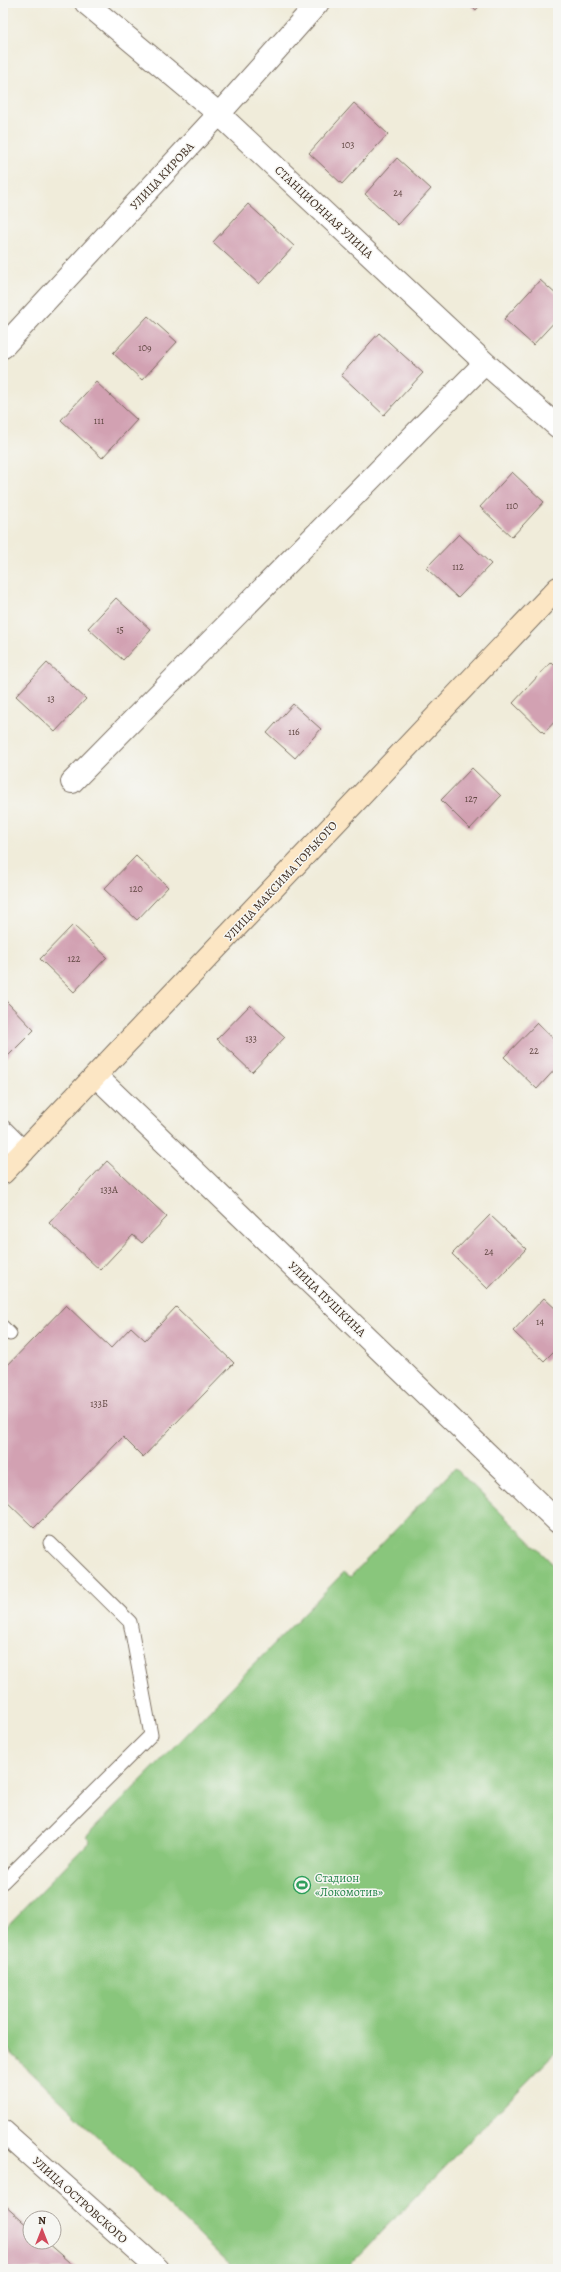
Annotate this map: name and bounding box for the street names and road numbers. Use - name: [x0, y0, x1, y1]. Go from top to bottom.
- street label: УЛИЦА КИРОВА: [126, 138, 198, 213]
- street label: СТАНЦИОННАЯ УЛИЦА: [271, 162, 377, 263]
- street label: УЛИЦА МАКСИМА ГОРЬКОГО: [221, 818, 341, 944]
- street label: УЛИЦА ПУШКИНА: [285, 1258, 370, 1341]
- street label: УЛИЦА ОСТРОВСКОГО: [29, 2153, 131, 2247]

